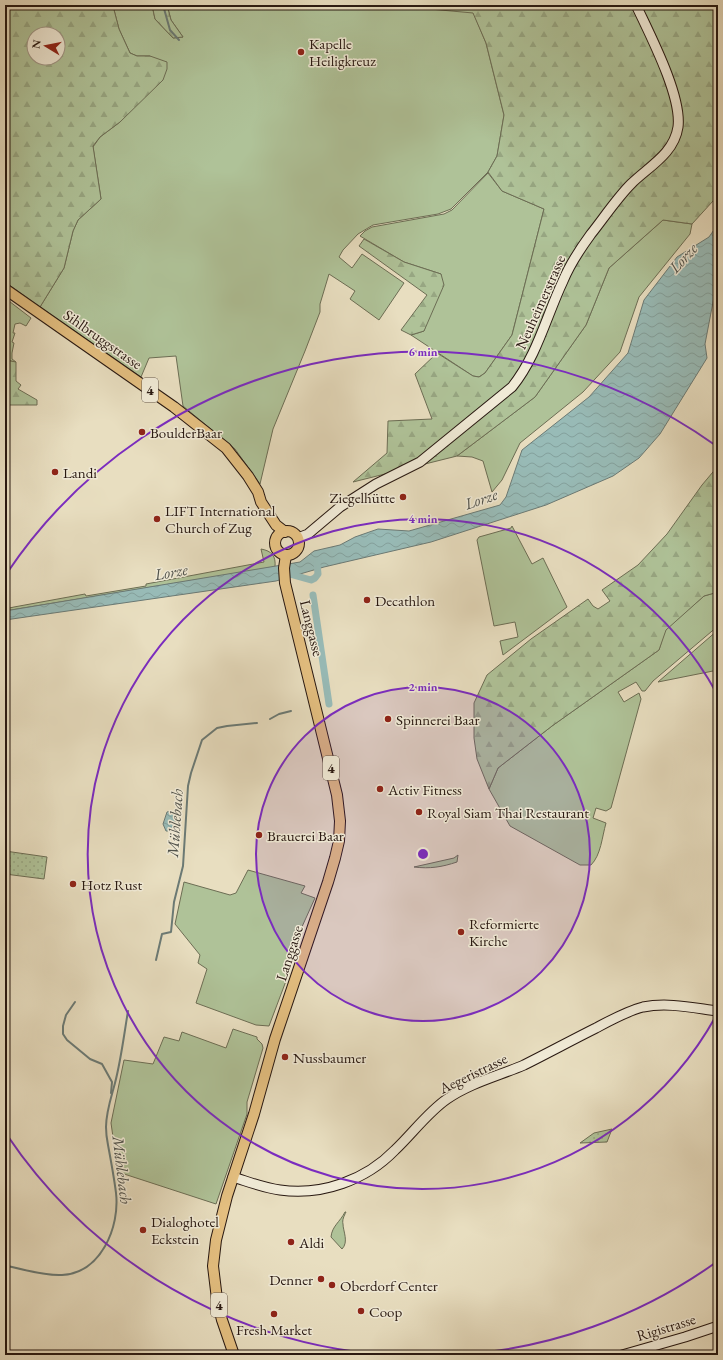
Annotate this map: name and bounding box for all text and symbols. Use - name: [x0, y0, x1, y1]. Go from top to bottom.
- north arrow: [26, 26, 66, 66]
- place label: Kapelle Heiligkreuz: [309, 34, 376, 70]
- text: N: [28, 39, 44, 50]
- marker: Kapelle Heiligkreuz: [296, 47, 306, 57]
- water label: Lorze: [663, 238, 702, 278]
- street label: Neuheimerstrasse: [511, 252, 569, 352]
- street label: Sihlbruggstrasse: [60, 305, 146, 373]
- text: 6 min: [408, 344, 438, 360]
- road number: 4: [142, 378, 158, 402]
- place label: BoulderBaar: [150, 423, 222, 442]
- marker: BoulderBaar: [137, 427, 147, 437]
- place label: Landi: [63, 463, 97, 482]
- marker: Landi: [50, 467, 60, 477]
- water label: Lorze: [461, 483, 501, 515]
- place label: Ziegelhütte: [330, 488, 395, 507]
- marker: Ziegelhütte: [398, 492, 408, 502]
- place label: LIFT International Church of Zug: [165, 501, 276, 537]
- text: 4 min: [408, 511, 438, 527]
- marker: LIFT International Church of Zug: [152, 514, 162, 524]
- water label: Lorze: [152, 559, 190, 585]
- place label: Decathlon: [375, 591, 435, 610]
- marker: Decathlon: [362, 595, 372, 605]
- street label: Langgasse: [296, 598, 328, 658]
- text: 2 min: [408, 679, 438, 695]
- place label: Spinnerei Baar: [396, 710, 479, 729]
- marker: Spinnerei Baar: [383, 714, 393, 724]
- road number: 4: [323, 756, 339, 780]
- place label: Activ Fitness: [387, 780, 462, 799]
- marker: Activ Fitness: [375, 784, 385, 794]
- water label: Mühlebach: [162, 788, 188, 859]
- place label: Royal Siam Thai Restaurant: [427, 803, 589, 822]
- marker: Royal Siam Thai Restaurant: [414, 807, 424, 817]
- place label: Brauerei Baar: [267, 826, 344, 845]
- marker: Brauerei Baar: [254, 830, 264, 840]
- centre of rings: [416, 847, 430, 861]
- place label: Hotz Rust: [81, 875, 142, 894]
- marker: Hotz Rust: [68, 879, 78, 889]
- place label: Reformierte Kirche: [469, 914, 539, 950]
- street label: Langgasse: [271, 923, 307, 983]
- marker: Reformierte Kirche: [456, 927, 466, 937]
- place label: Nussbaumer: [293, 1048, 366, 1067]
- street label: Aegeristrasse: [435, 1048, 510, 1098]
- marker: Nussbaumer: [280, 1052, 290, 1062]
- water label: Mühlebach: [107, 1134, 137, 1205]
- place label: Dialoghotel Eckstein: [151, 1212, 219, 1248]
- marker: Dialoghotel Eckstein: [138, 1225, 148, 1235]
- place label: Aldi: [298, 1233, 325, 1252]
- marker: Aldi: [286, 1237, 296, 1247]
- place label: Denner: [269, 1270, 313, 1289]
- marker: Denner: [316, 1274, 326, 1284]
- place label: Oberdorf Center: [340, 1276, 438, 1295]
- marker: Oberdorf Center: [327, 1280, 337, 1290]
- road number: 4: [211, 1293, 227, 1317]
- place label: Coop: [369, 1302, 403, 1321]
- marker: Coop: [356, 1306, 366, 1316]
- marker: Fresh Market: [269, 1309, 279, 1319]
- street label: Rigistrasse: [634, 1309, 698, 1345]
- place label: Fresh Market: [236, 1320, 312, 1339]

